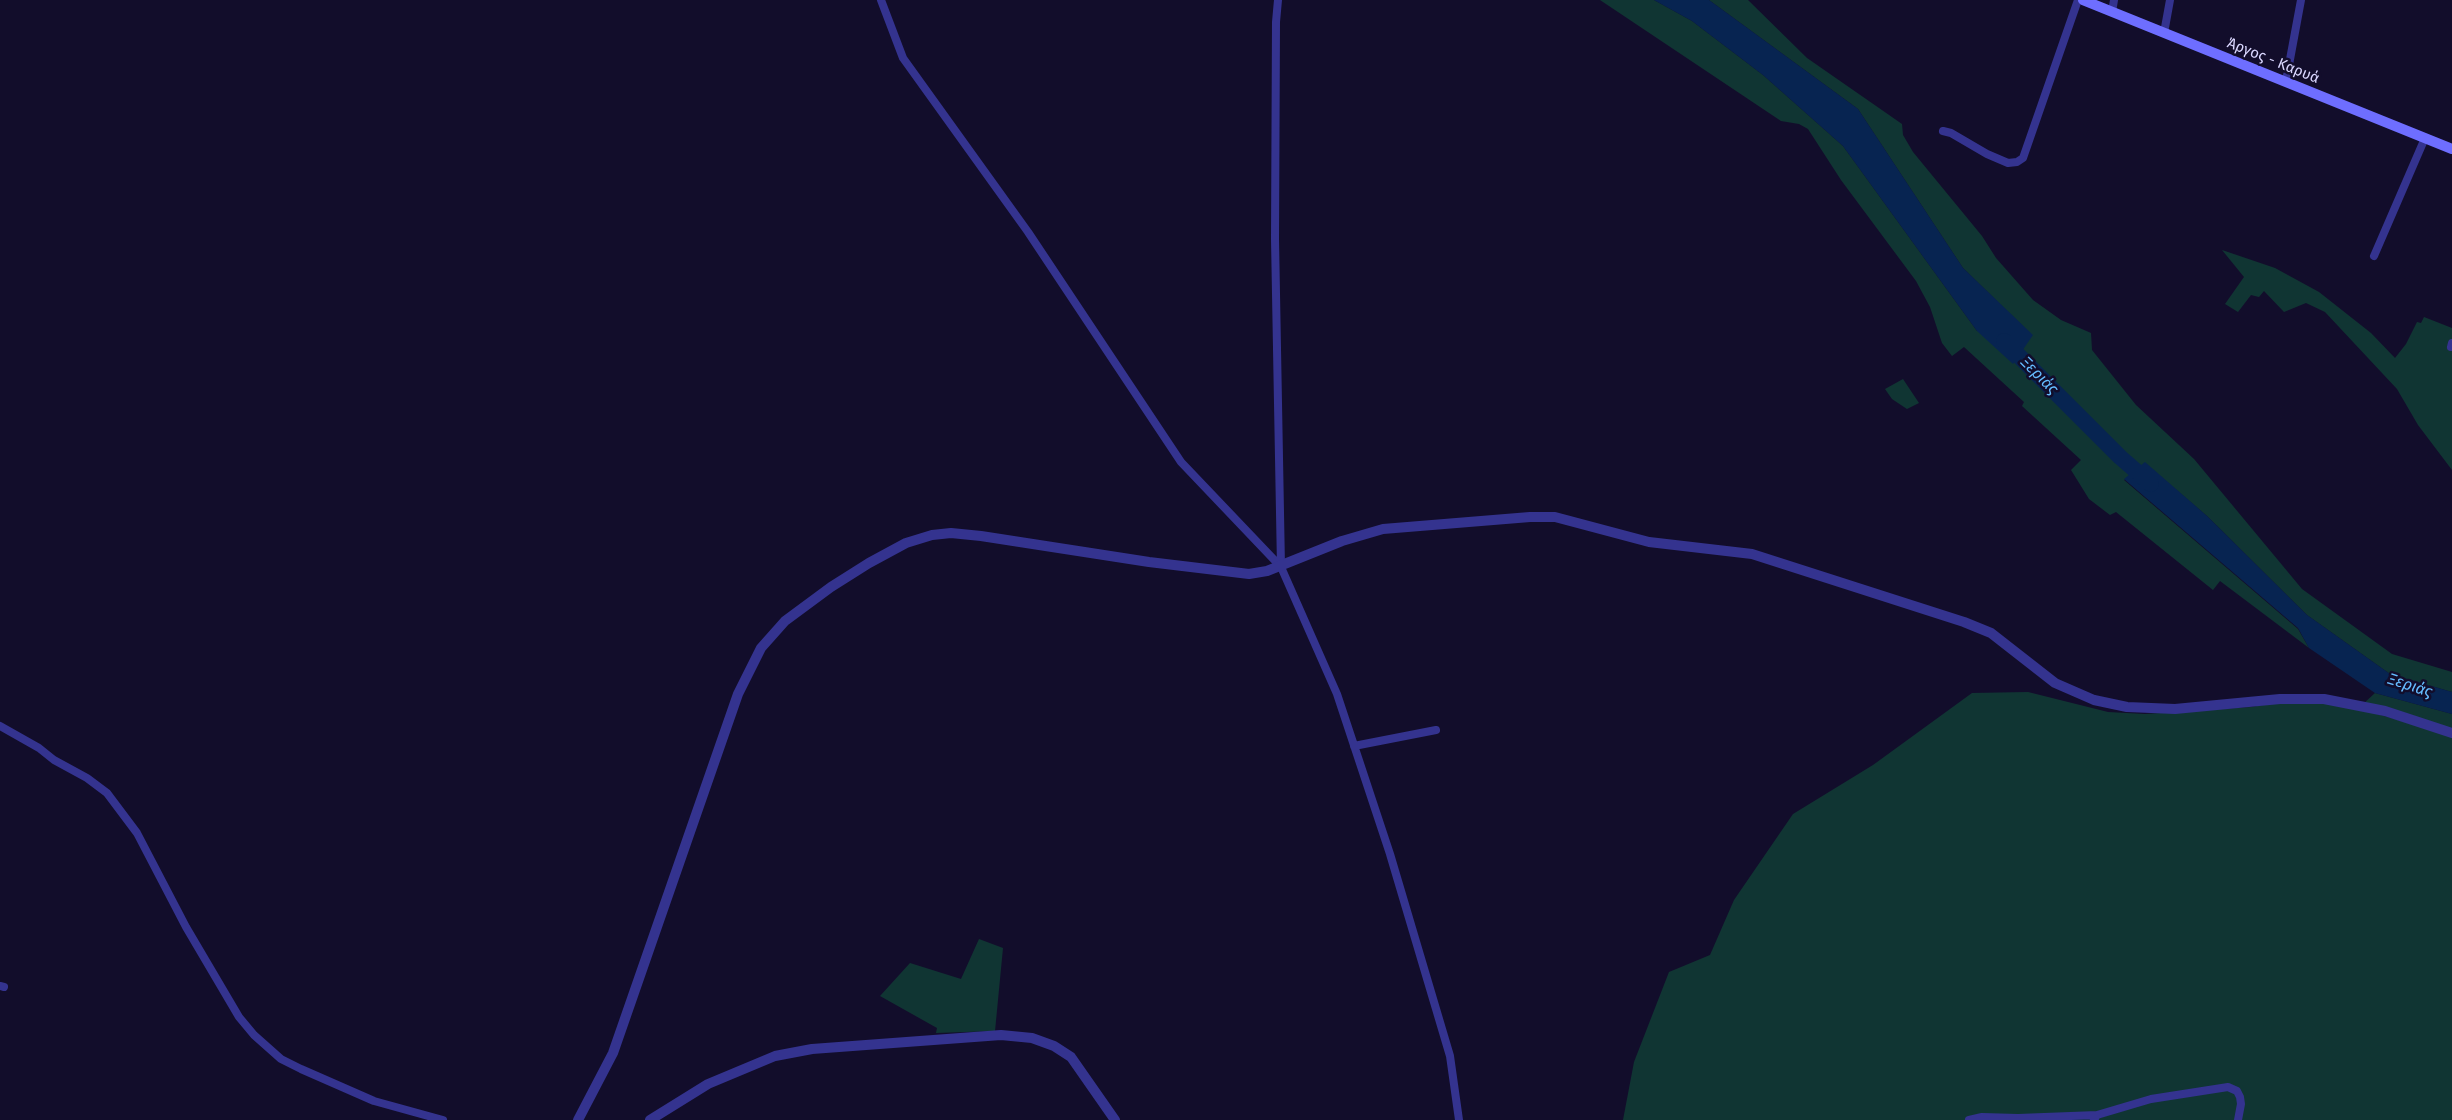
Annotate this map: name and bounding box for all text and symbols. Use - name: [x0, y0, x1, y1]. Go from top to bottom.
- street label: Άργος - Καρυά: [2224, 34, 2322, 88]
- water label: Ξεριάς: [2016, 353, 2062, 399]
- water label: Ξεριάς: [2385, 670, 2435, 702]

